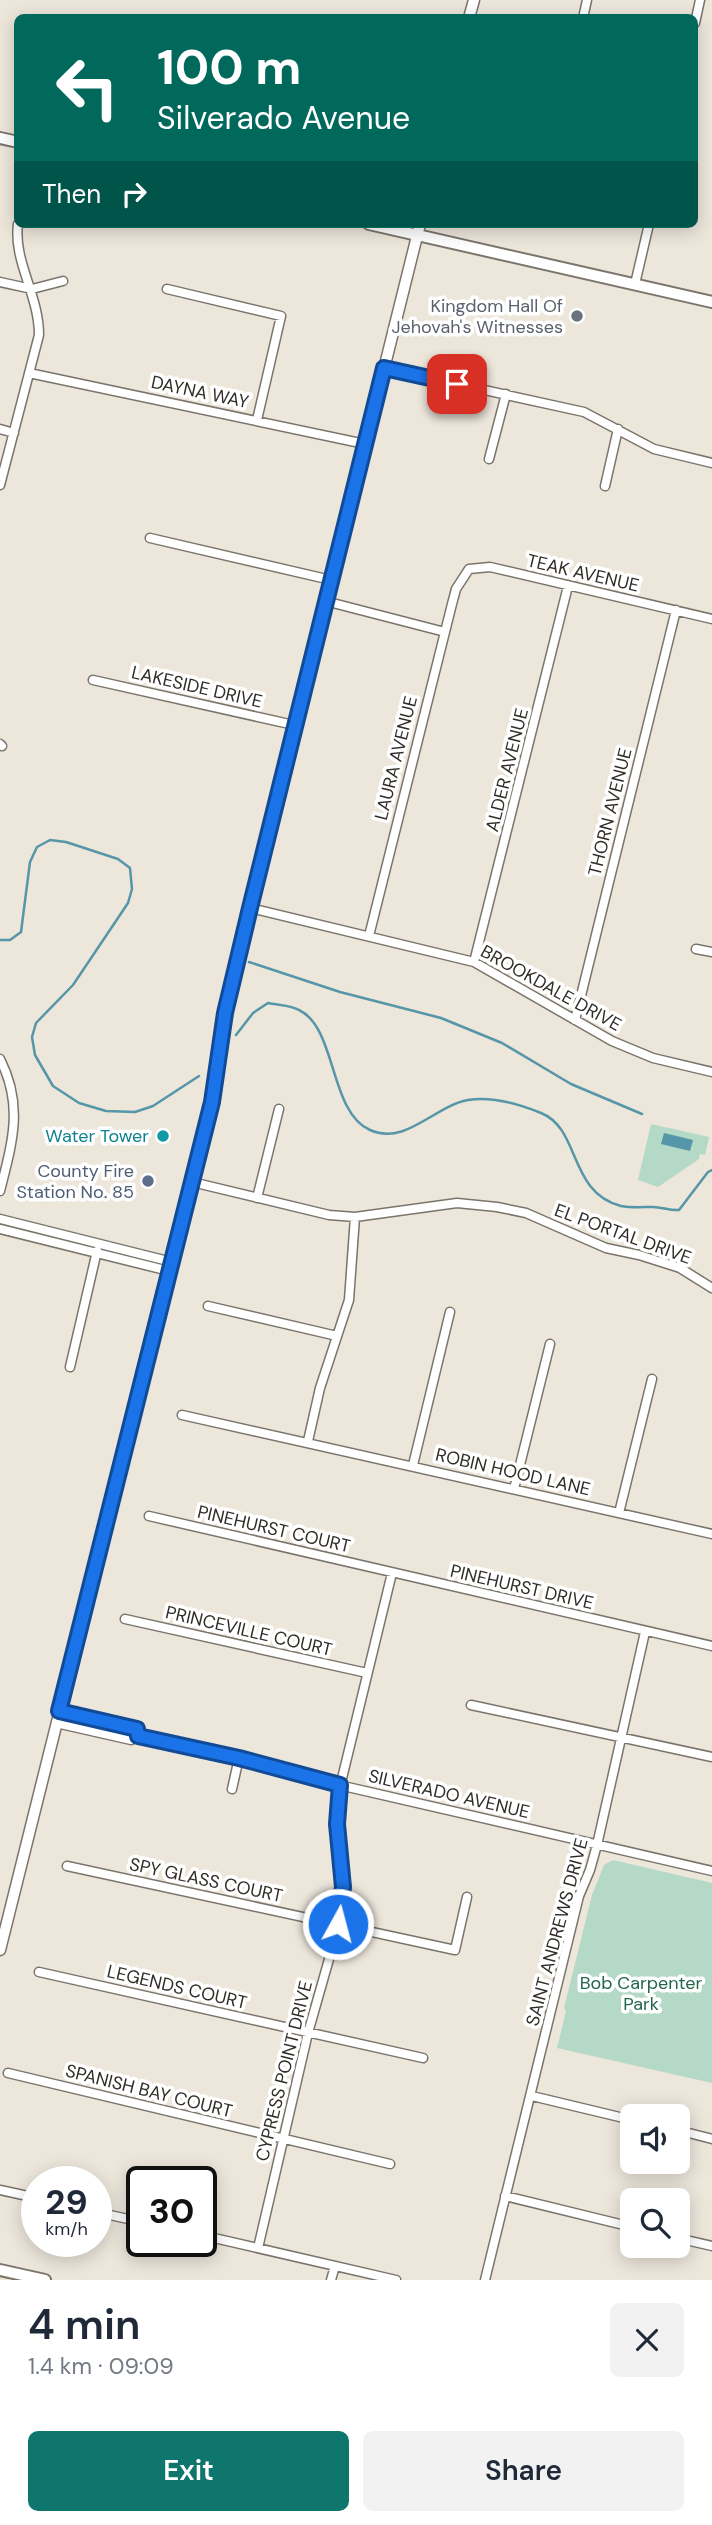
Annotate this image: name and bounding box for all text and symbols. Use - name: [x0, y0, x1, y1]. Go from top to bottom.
- text: 100 m: [157, 35, 301, 99]
- icon: left: [42, 42, 133, 133]
- text: Silverado Avenue: [157, 97, 410, 139]
- icon: right: [115, 175, 153, 213]
- text: Then: [42, 177, 101, 211]
- place label: Kingdom Hall Of Jehovah's Witnesses: [392, 294, 563, 339]
- marker: Kingdom Hall Of Jehovah's Witnesses: [569, 308, 585, 324]
- pin: [427, 354, 487, 414]
- icon: arrive: [438, 365, 476, 403]
- street label: DAYNA WAY: [149, 370, 251, 414]
- street label: TEAK AVENUE: [525, 548, 641, 598]
- street label: LAKESIDE DRIVE: [129, 660, 265, 714]
- street label: LAURA AVENUE: [369, 694, 423, 822]
- street label: ALDER AVENUE: [480, 706, 534, 834]
- street label: THORN AVENUE: [583, 746, 637, 878]
- street label: BROOKDALE DRIVE: [476, 939, 626, 1037]
- place label: Water Tower: [45, 1124, 149, 1148]
- marker: Water Tower: [155, 1128, 171, 1144]
- place label: County Fire Station No. 85: [16, 1159, 134, 1204]
- marker: County Fire Station No. 85: [140, 1173, 156, 1189]
- street label: EL PORTAL DRIVE: [551, 1198, 695, 1270]
- street label: ROBIN HOOD LANE: [433, 1443, 593, 1501]
- street label: PINEHURST COURT: [195, 1500, 353, 1558]
- street label: PINEHURST DRIVE: [448, 1559, 596, 1615]
- street label: PRINCEVILLE COURT: [163, 1600, 335, 1662]
- street label: SILVERADO AVENUE: [366, 1764, 532, 1824]
- street label: SAINT ANDREWS DRIVE: [520, 1835, 594, 2029]
- street label: SPY GLASS COURT: [127, 1852, 285, 1908]
- position arrow: [301, 1887, 375, 1961]
- street label: LEGENDS COURT: [105, 1959, 249, 2015]
- park label: Bob Carpenter Park: [580, 1971, 703, 2016]
- street label: CYPRESS POINT DRIVE: [250, 1978, 318, 2164]
- street label: SPANISH BAY COURT: [63, 2059, 235, 2123]
- map controls: [620, 2104, 690, 2258]
- button: sound: [620, 2104, 690, 2174]
- speed limit sign: 30: [126, 2166, 217, 2257]
- text: 29: [45, 2179, 88, 2225]
- button: search: [620, 2188, 690, 2258]
- text: km/h: [45, 2217, 88, 2241]
- text: 4 min: [28, 2297, 140, 2352]
- button: close: [610, 2303, 684, 2377]
- text: 1.4 km · 09:09: [28, 2351, 174, 2381]
- button: Exit: [28, 2431, 349, 2511]
- button: Share: [363, 2431, 684, 2511]

